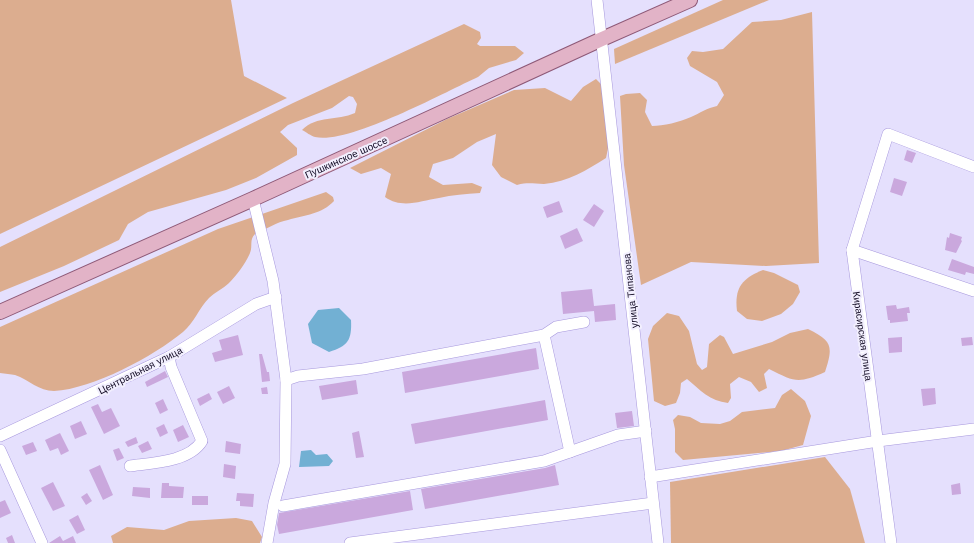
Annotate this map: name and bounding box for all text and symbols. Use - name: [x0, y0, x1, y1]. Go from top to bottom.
- street label: Пушкинское шоссе: [303, 134, 389, 181]
- street label: улица Типанова: [621, 253, 640, 329]
- street label: Кирасирская улица: [851, 291, 874, 382]
- street label: Центральная улица: [96, 344, 184, 396]

